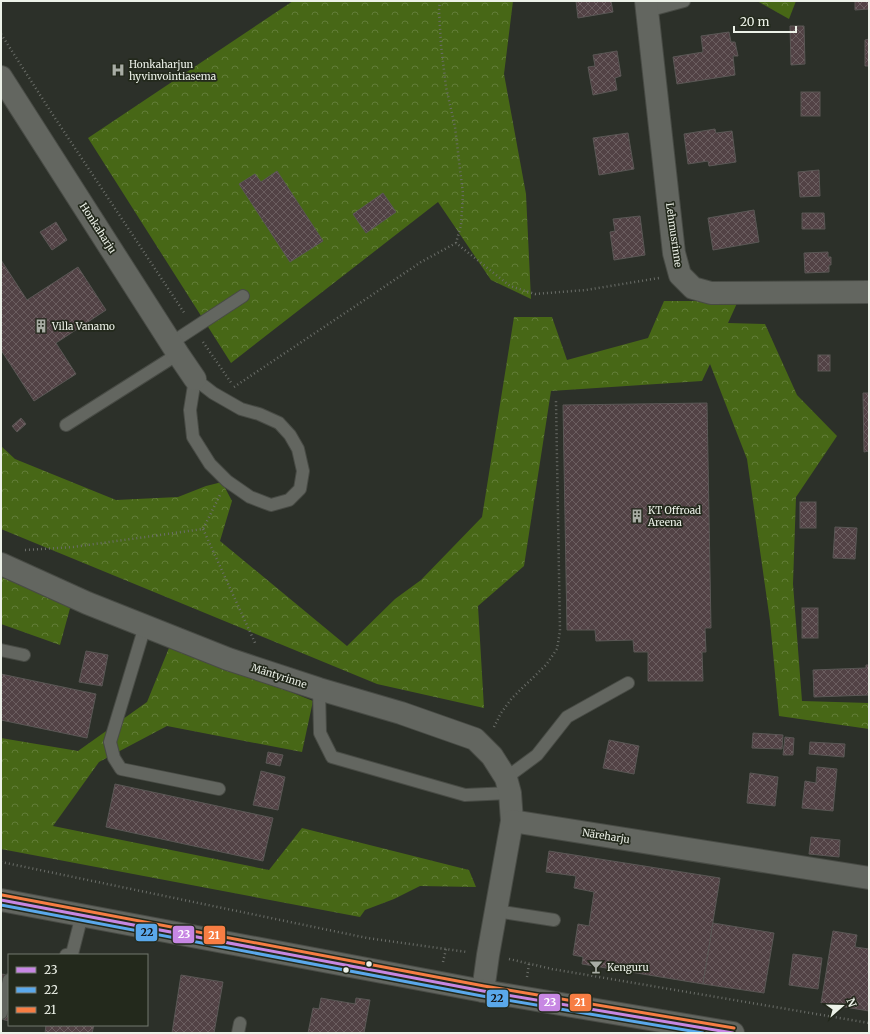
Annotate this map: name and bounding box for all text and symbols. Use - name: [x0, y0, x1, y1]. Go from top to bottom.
- scale bar: [734, 8, 796, 34]
- text: 20 m: [740, 14, 769, 29]
- place label: Honkaharjun hyvinvointiasema: [129, 58, 217, 83]
- hospital icon: Honkaharjun hyvinvointiasema: [110, 62, 126, 78]
- street label: Honkaharju: [77, 200, 119, 256]
- street label: Lehmusrinne: [663, 202, 685, 268]
- building icon: Villa Vanamo: [33, 318, 49, 334]
- place label: Villa Vanamo: [51, 320, 115, 333]
- place label: KT Offroad Areena: [647, 504, 701, 529]
- building icon: KT Offroad Areena: [629, 508, 645, 524]
- street label: Mäntyrinne: [250, 661, 308, 691]
- street label: Näreharju: [581, 826, 631, 846]
- line badge: 22: [135, 923, 158, 942]
- text: 22: [141, 925, 154, 939]
- line badge: 23: [172, 925, 195, 944]
- line badge: 21: [203, 925, 226, 945]
- text: 23: [178, 927, 190, 941]
- text: 21: [208, 928, 220, 942]
- legend: [8, 954, 148, 1026]
- unlabelled marker: [364, 959, 374, 969]
- bar icon: Kenguru: [588, 959, 604, 975]
- place label: Kenguru: [607, 961, 649, 974]
- text: 23: [44, 962, 58, 977]
- unlabelled marker: [341, 965, 351, 975]
- text: 22: [44, 982, 58, 997]
- north arrow: [822, 986, 862, 1026]
- line badge: 22: [486, 989, 509, 1008]
- text: 22: [491, 991, 504, 1005]
- line badge: 23: [538, 993, 561, 1012]
- line badge: 21: [569, 993, 592, 1012]
- text: 23: [544, 995, 556, 1009]
- text: 21: [574, 995, 586, 1009]
- text: N: [843, 996, 860, 1009]
- text: 21: [44, 1002, 57, 1017]

